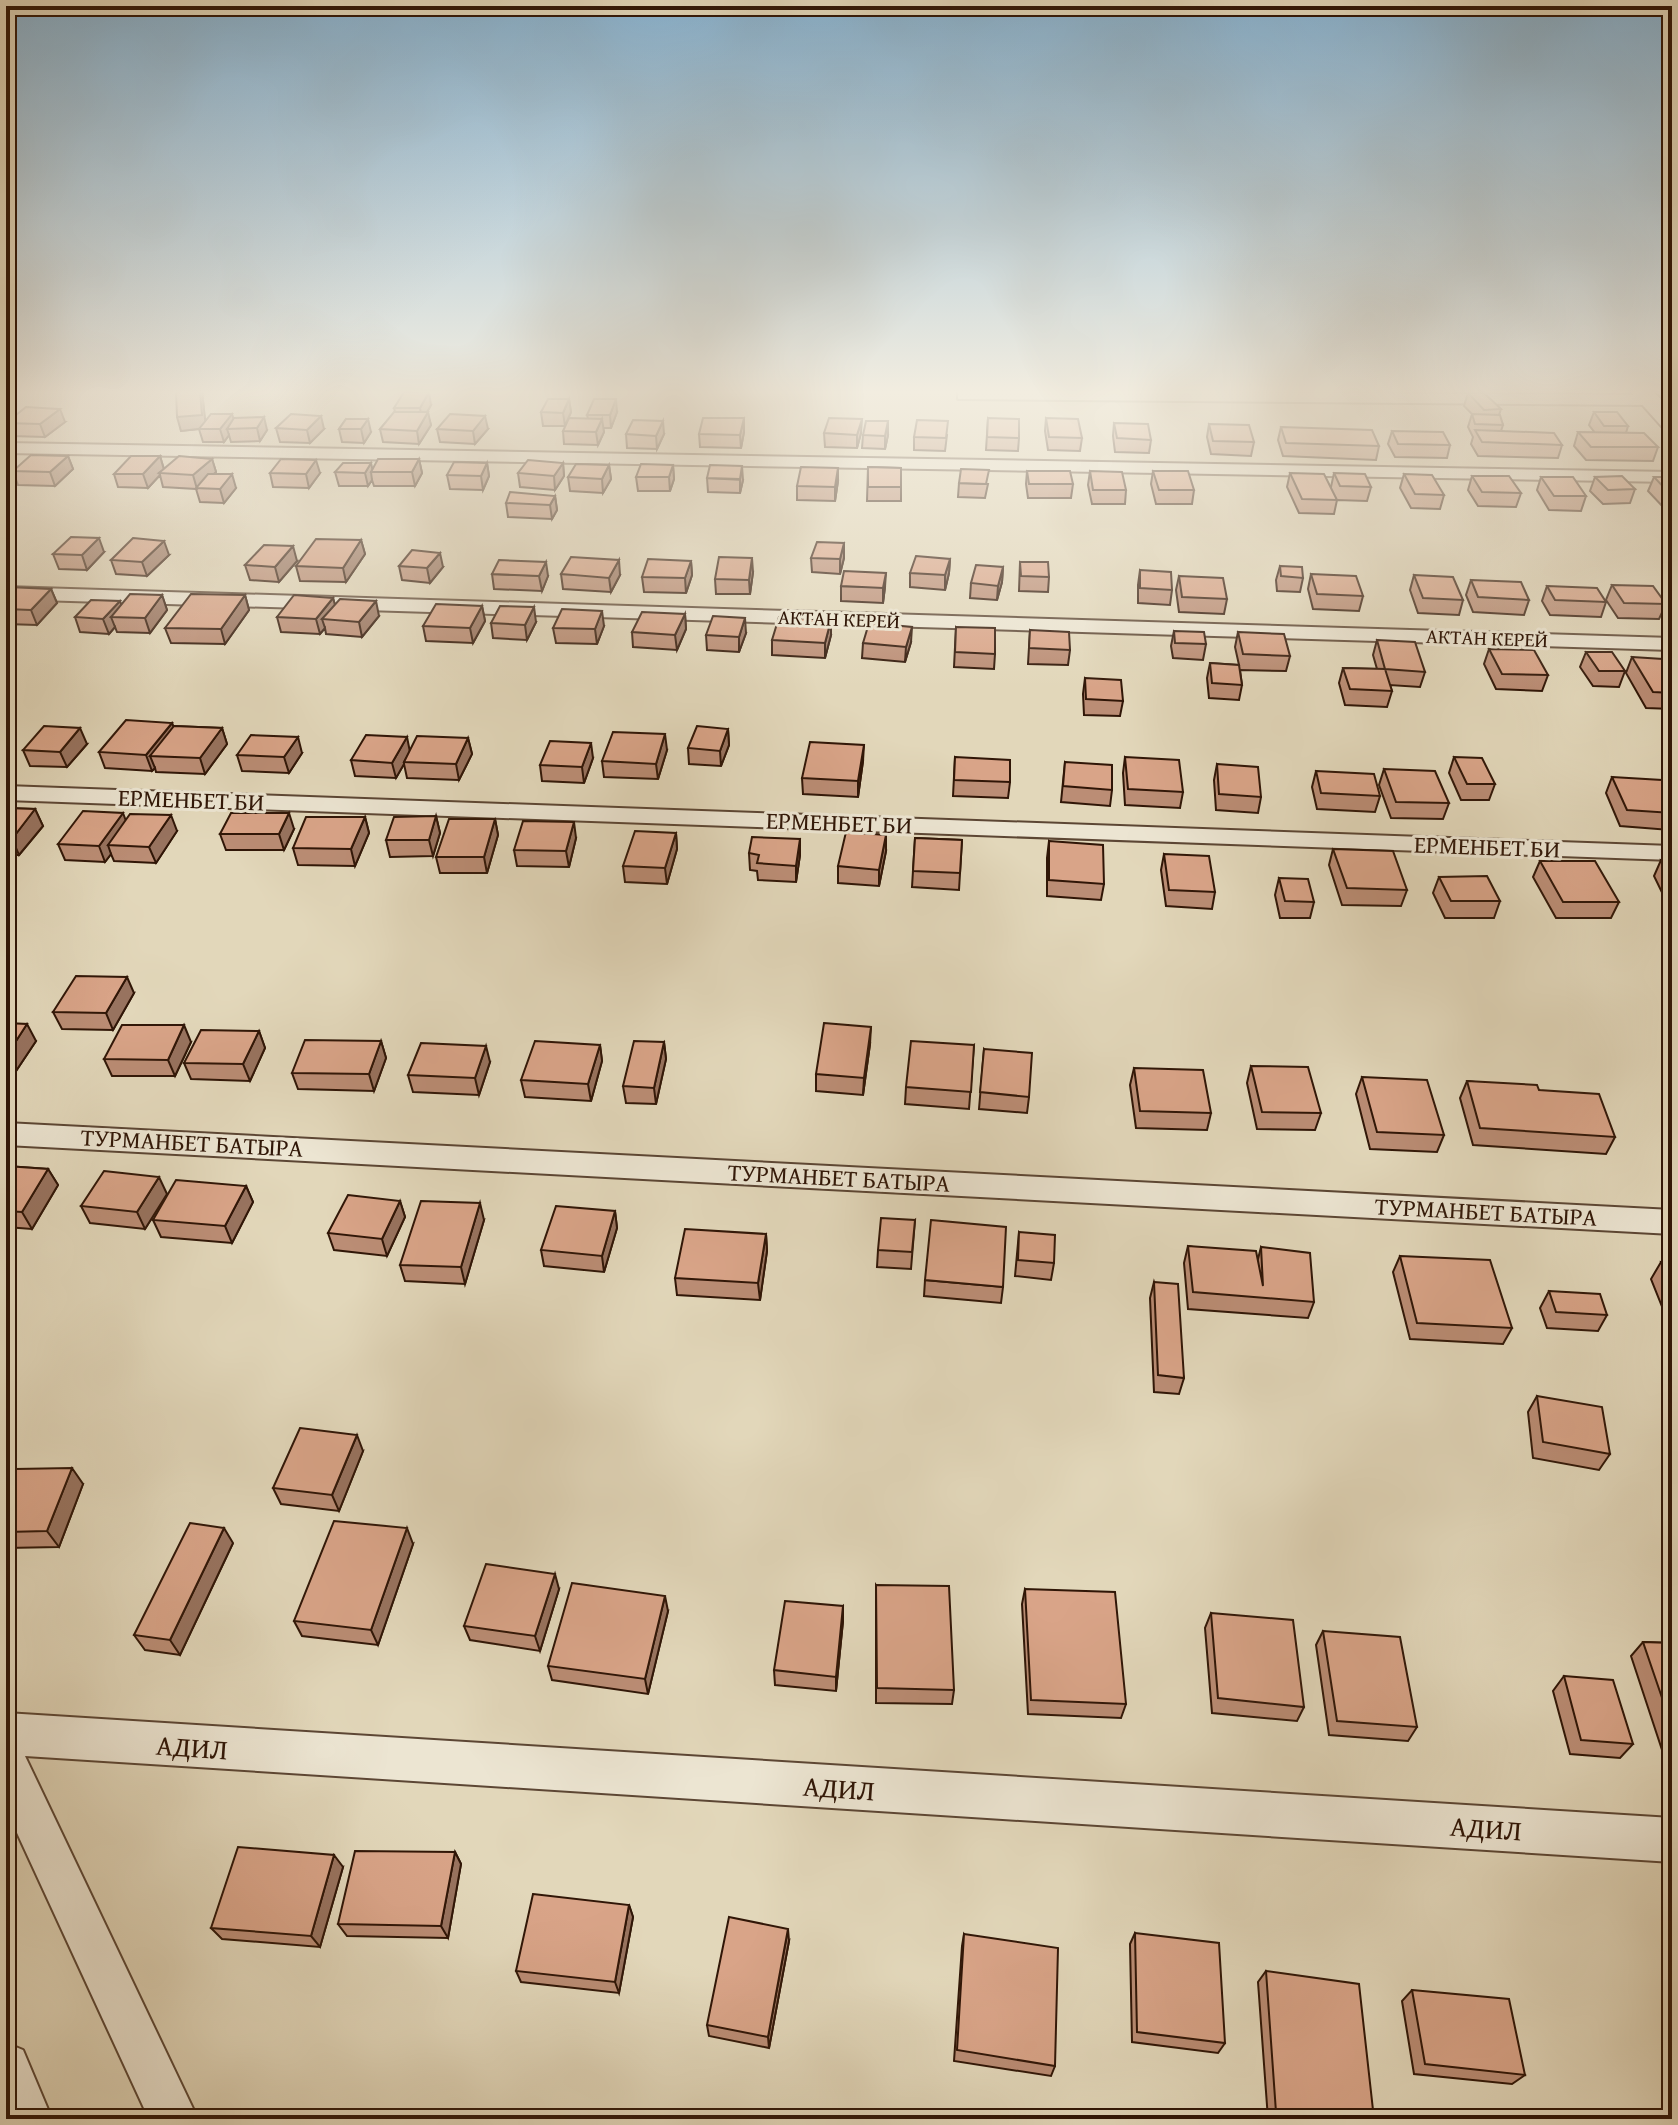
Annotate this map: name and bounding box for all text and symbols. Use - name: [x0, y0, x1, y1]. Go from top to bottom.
- street label: АКТАН КЕРЕЙ: [777, 602, 901, 635]
- street label: АКТАН КЕРЕЙ: [1425, 621, 1549, 654]
- street label: ЕРМЕНБЕТ БИ: [117, 779, 265, 820]
- street label: ЕРМЕНБЕТ БИ: [765, 802, 913, 843]
- street label: ЕРМЕНБЕТ БИ: [1413, 826, 1561, 867]
- street label: ТУРМАНБЕТ БАТЫРА: [80, 1119, 304, 1166]
- street label: ТУРМАНБЕТ БАТЫРА: [727, 1154, 951, 1201]
- street label: ТУРМАНБЕТ БАТЫРА: [1374, 1188, 1598, 1235]
- street label: АДИЛ: [155, 1724, 229, 1769]
- street label: АДИЛ: [802, 1765, 876, 1810]
- street label: АДИЛ: [1449, 1805, 1523, 1850]

